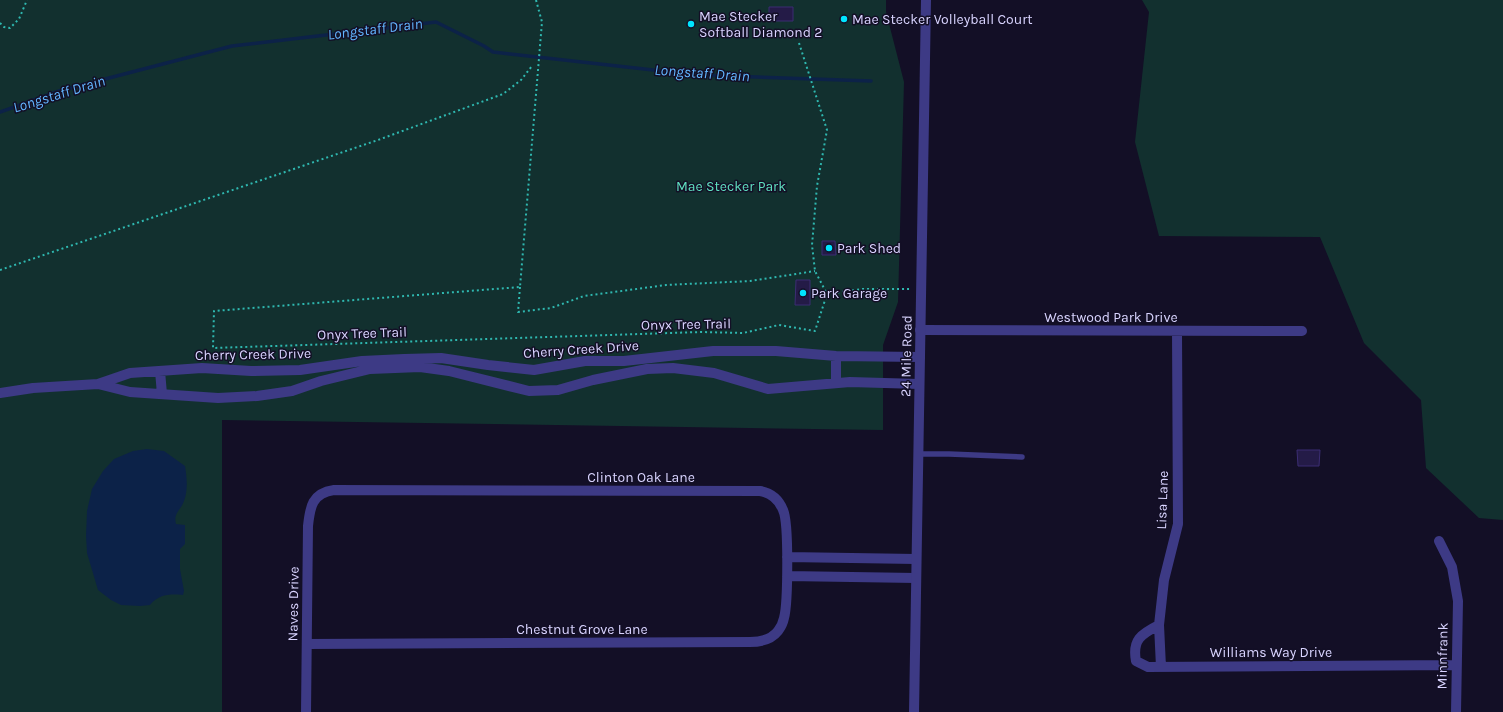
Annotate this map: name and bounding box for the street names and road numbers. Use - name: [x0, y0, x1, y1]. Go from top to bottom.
- street label: Westwood Park Drive: [1044, 309, 1178, 326]
- street label: Onyx Tree Trail: [641, 315, 731, 334]
- street label: 24 Mile Road: [897, 315, 916, 397]
- street label: Onyx Tree Trail: [317, 323, 407, 344]
- street label: Cherry Creek Drive: [523, 337, 640, 362]
- street label: Cherry Creek Drive: [195, 345, 311, 364]
- street label: Clinton Oak Lane: [587, 469, 695, 486]
- street label: Lisa Lane: [1153, 470, 1172, 530]
- street label: Naves Drive: [284, 566, 303, 642]
- street label: Chestnut Grove Lane: [516, 621, 648, 638]
- street label: Minnfrank: [1433, 622, 1452, 690]
- street label: Williams Way Drive: [1210, 644, 1332, 661]

